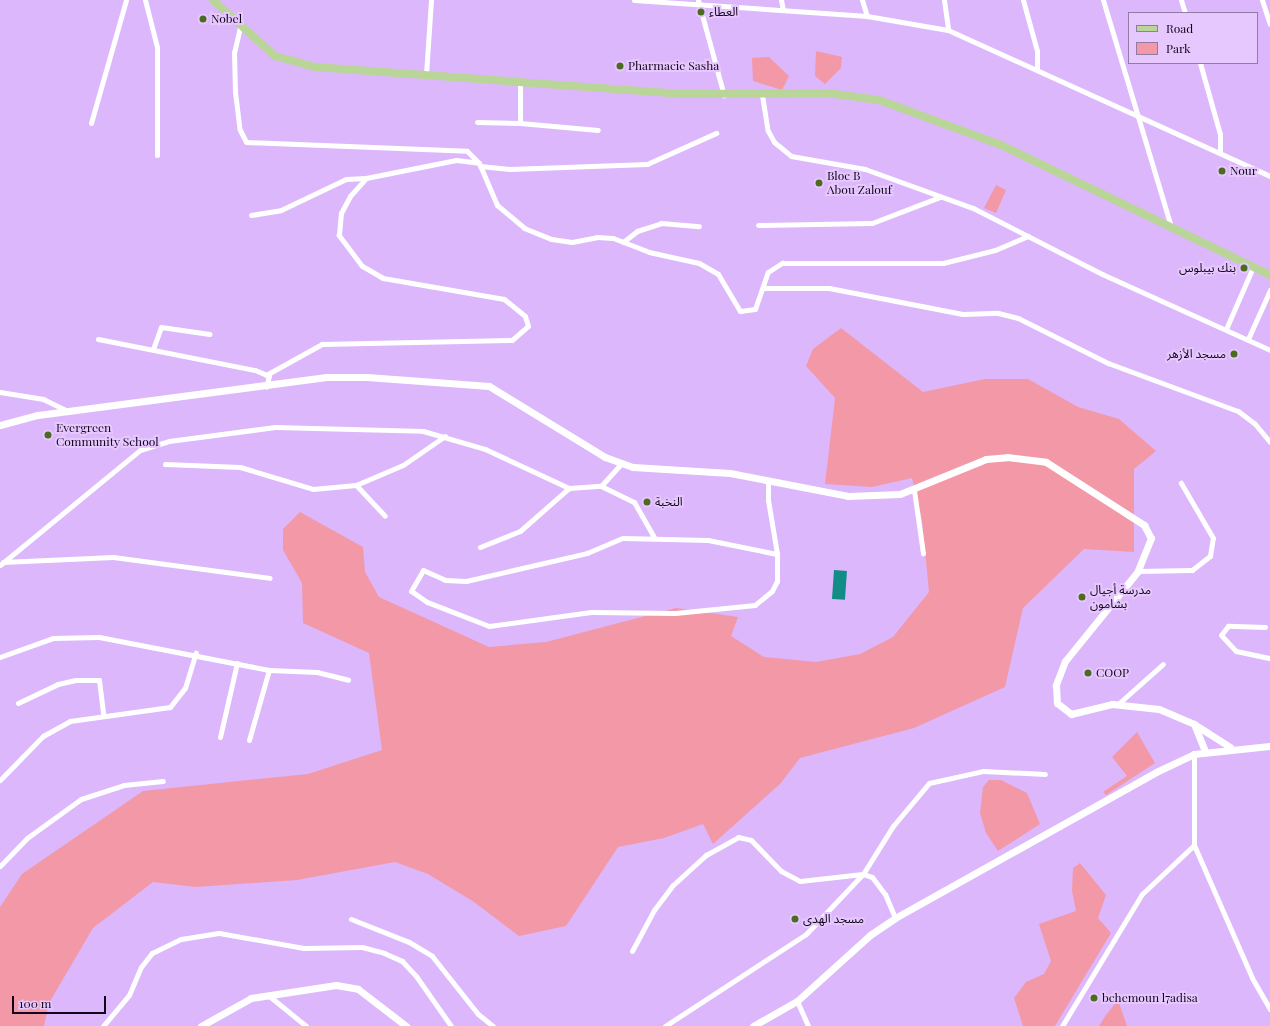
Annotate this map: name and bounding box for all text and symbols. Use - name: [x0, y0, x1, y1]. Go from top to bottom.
- place label: العطاء: [709, 5, 738, 19]
- marker: العطاء: [696, 7, 706, 17]
- place label: Nobel: [211, 12, 242, 26]
- legend: [1128, 12, 1258, 64]
- marker: Nobel: [198, 14, 208, 24]
- text: Road: [1166, 20, 1193, 36]
- text: Park: [1166, 40, 1191, 56]
- place label: Pharmacie Sasha: [628, 59, 719, 73]
- marker: Pharmacie Sasha: [615, 61, 625, 71]
- place label: Nour: [1230, 164, 1257, 178]
- marker: Nour: [1217, 166, 1227, 176]
- place label: Bloc B Abou Zalouf: [827, 169, 892, 197]
- marker: Bloc B Abou Zalouf: [814, 178, 824, 188]
- place label: بنك بيبلوس: [1179, 261, 1236, 275]
- marker: بنك بيبلوس: [1239, 263, 1249, 273]
- place label: مسجد الأزهر: [1167, 347, 1226, 361]
- marker: مسجد الأزهر: [1229, 349, 1239, 359]
- place label: Evergreen Community School: [56, 421, 159, 449]
- marker: Evergreen Community School: [43, 430, 53, 440]
- place label: النخبة: [655, 495, 683, 509]
- marker: النخبة: [642, 497, 652, 507]
- place label: مدرسة أجيال بشامون: [1090, 583, 1151, 611]
- marker: مدرسة أجيال بشامون: [1077, 592, 1087, 602]
- place label: COOP: [1096, 666, 1129, 680]
- marker: COOP: [1083, 668, 1093, 678]
- place label: مسجد الهدى: [803, 912, 864, 926]
- marker: مسجد الهدى: [790, 914, 800, 924]
- scale bar: [14, 988, 108, 1014]
- place label: bchemoun l7adisa: [1102, 991, 1198, 1005]
- marker: bchemoun l7adisa: [1089, 993, 1099, 1003]
- text: 100 m: [19, 995, 51, 1011]

